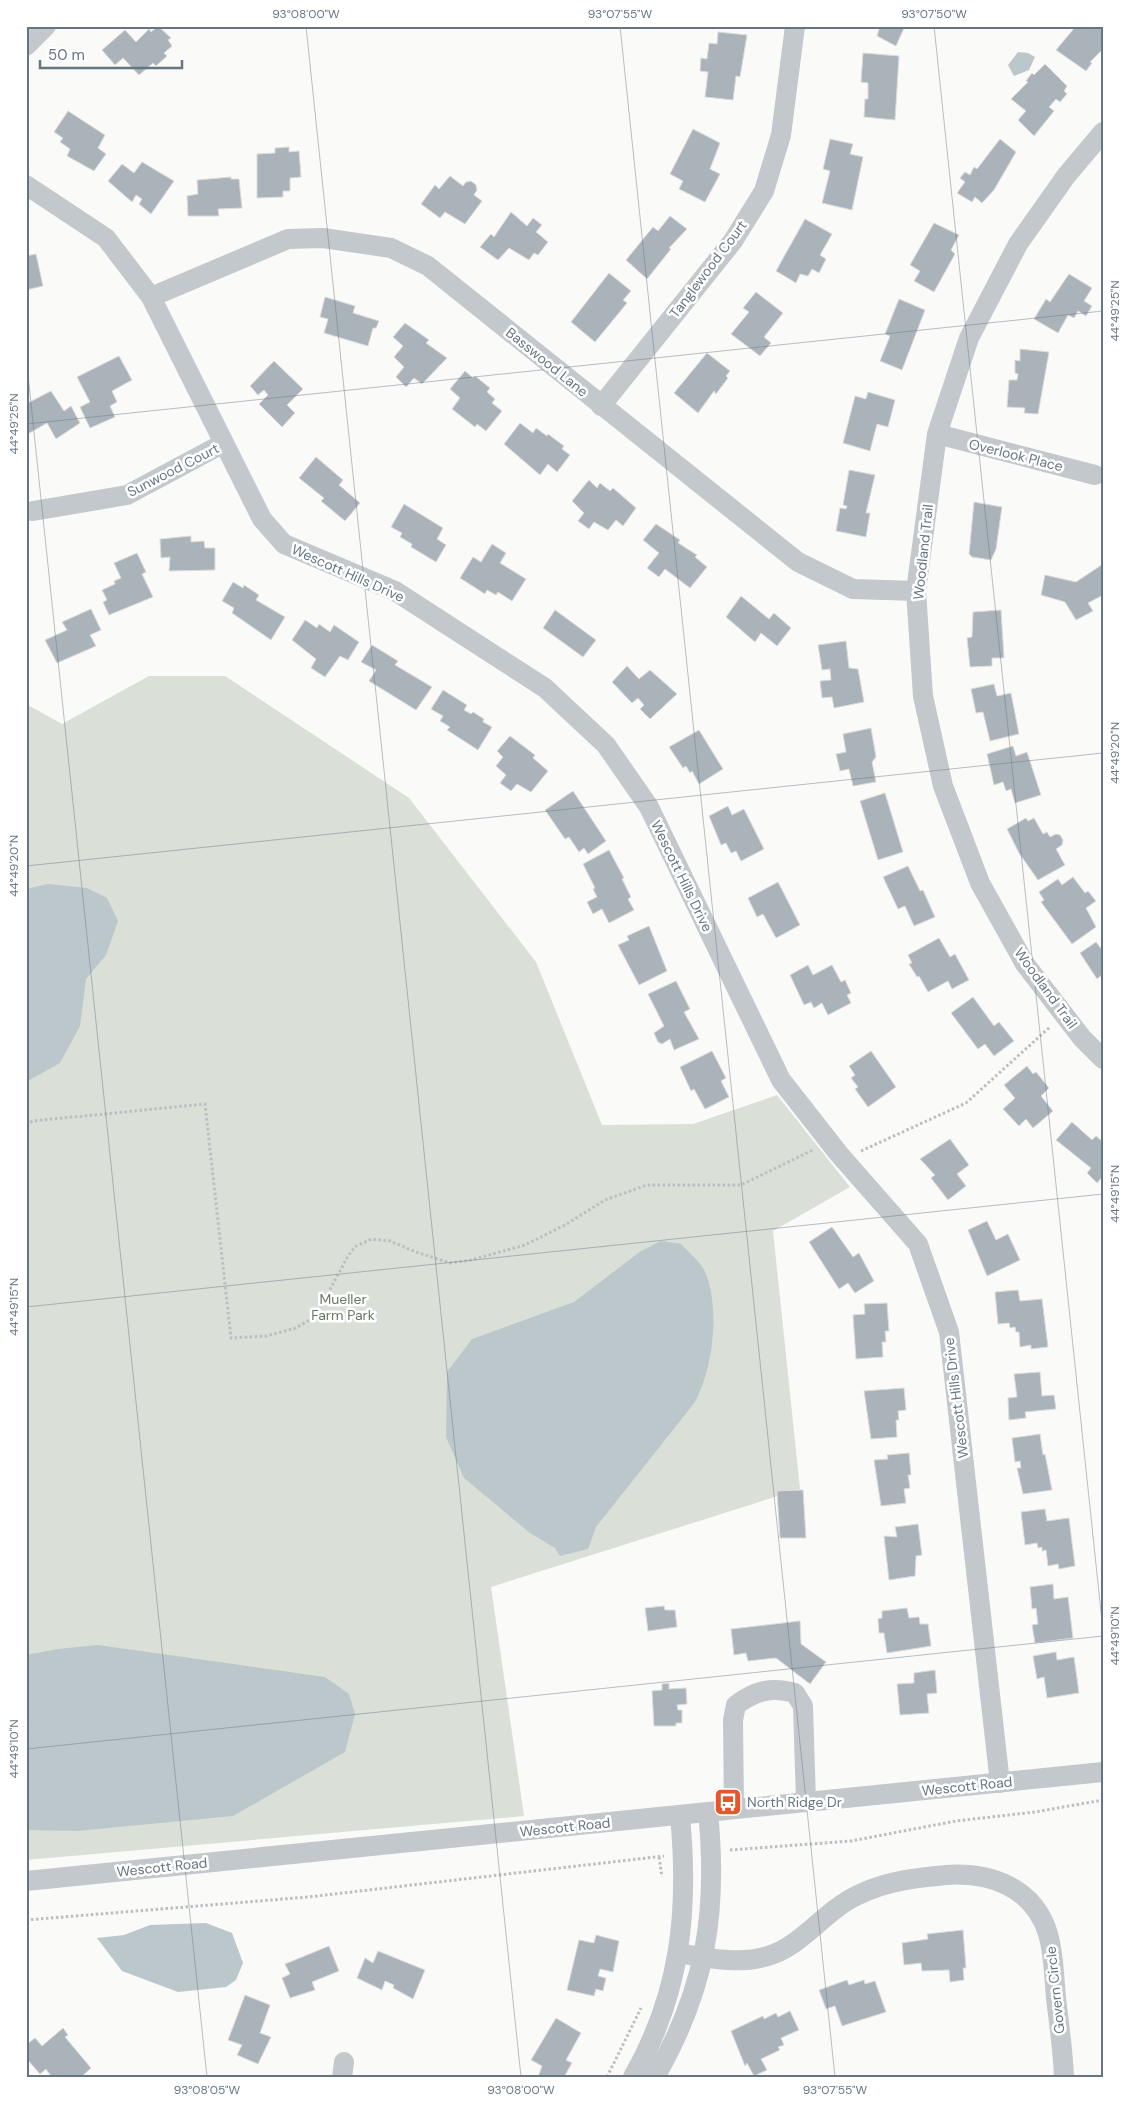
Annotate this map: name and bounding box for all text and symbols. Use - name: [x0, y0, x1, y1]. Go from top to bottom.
- text: 93°08'00"W: [272, 6, 340, 22]
- text: 93°07'55"W: [588, 6, 653, 22]
- text: 93°07'50"W: [901, 6, 967, 22]
- scale bar: [40, 38, 182, 70]
- text: 50 m: [48, 45, 85, 65]
- street label: Tanglewood Court: [665, 217, 751, 321]
- text: 44°49'25"N: [1107, 280, 1123, 342]
- street label: Basswood Lane: [502, 323, 592, 401]
- text: 44°49'25"N: [6, 393, 22, 455]
- street label: Overlook Place: [967, 435, 1065, 475]
- street label: Sunwood Court: [124, 439, 222, 501]
- street label: Woodland Trail: [909, 503, 937, 601]
- street label: Wescott Hills Drive: [289, 540, 407, 606]
- text: 44°49'20"N: [1107, 722, 1123, 784]
- street label: Wescott Hills Drive: [647, 817, 717, 935]
- text: 44°49'20"N: [6, 835, 22, 897]
- street label: Woodland Trail: [1011, 944, 1081, 1032]
- text: 44°49'15"N: [1107, 1165, 1123, 1223]
- text: 44°49'15"N: [6, 1278, 22, 1336]
- park label: Mueller Farm Park: [311, 1290, 375, 1324]
- street label: Wescott Hills Drive: [940, 1337, 972, 1459]
- text: 44°49'10"N: [1107, 1606, 1123, 1666]
- text: 44°49'10"N: [6, 1719, 22, 1779]
- street label: Wescott Road: [921, 1772, 1013, 1800]
- bus stop icon: North Ridge Dr: [713, 1787, 743, 1817]
- place label: North Ridge Dr: [747, 1793, 842, 1811]
- street label: Wescott Road: [519, 1813, 611, 1841]
- street label: Wescott Road: [116, 1853, 208, 1881]
- street label: Govern Circle: [1041, 1945, 1069, 2035]
- text: 93°08'05"W: [174, 2082, 241, 2098]
- text: 93°08'00"W: [487, 2082, 555, 2098]
- text: 93°07'55"W: [803, 2082, 868, 2098]

